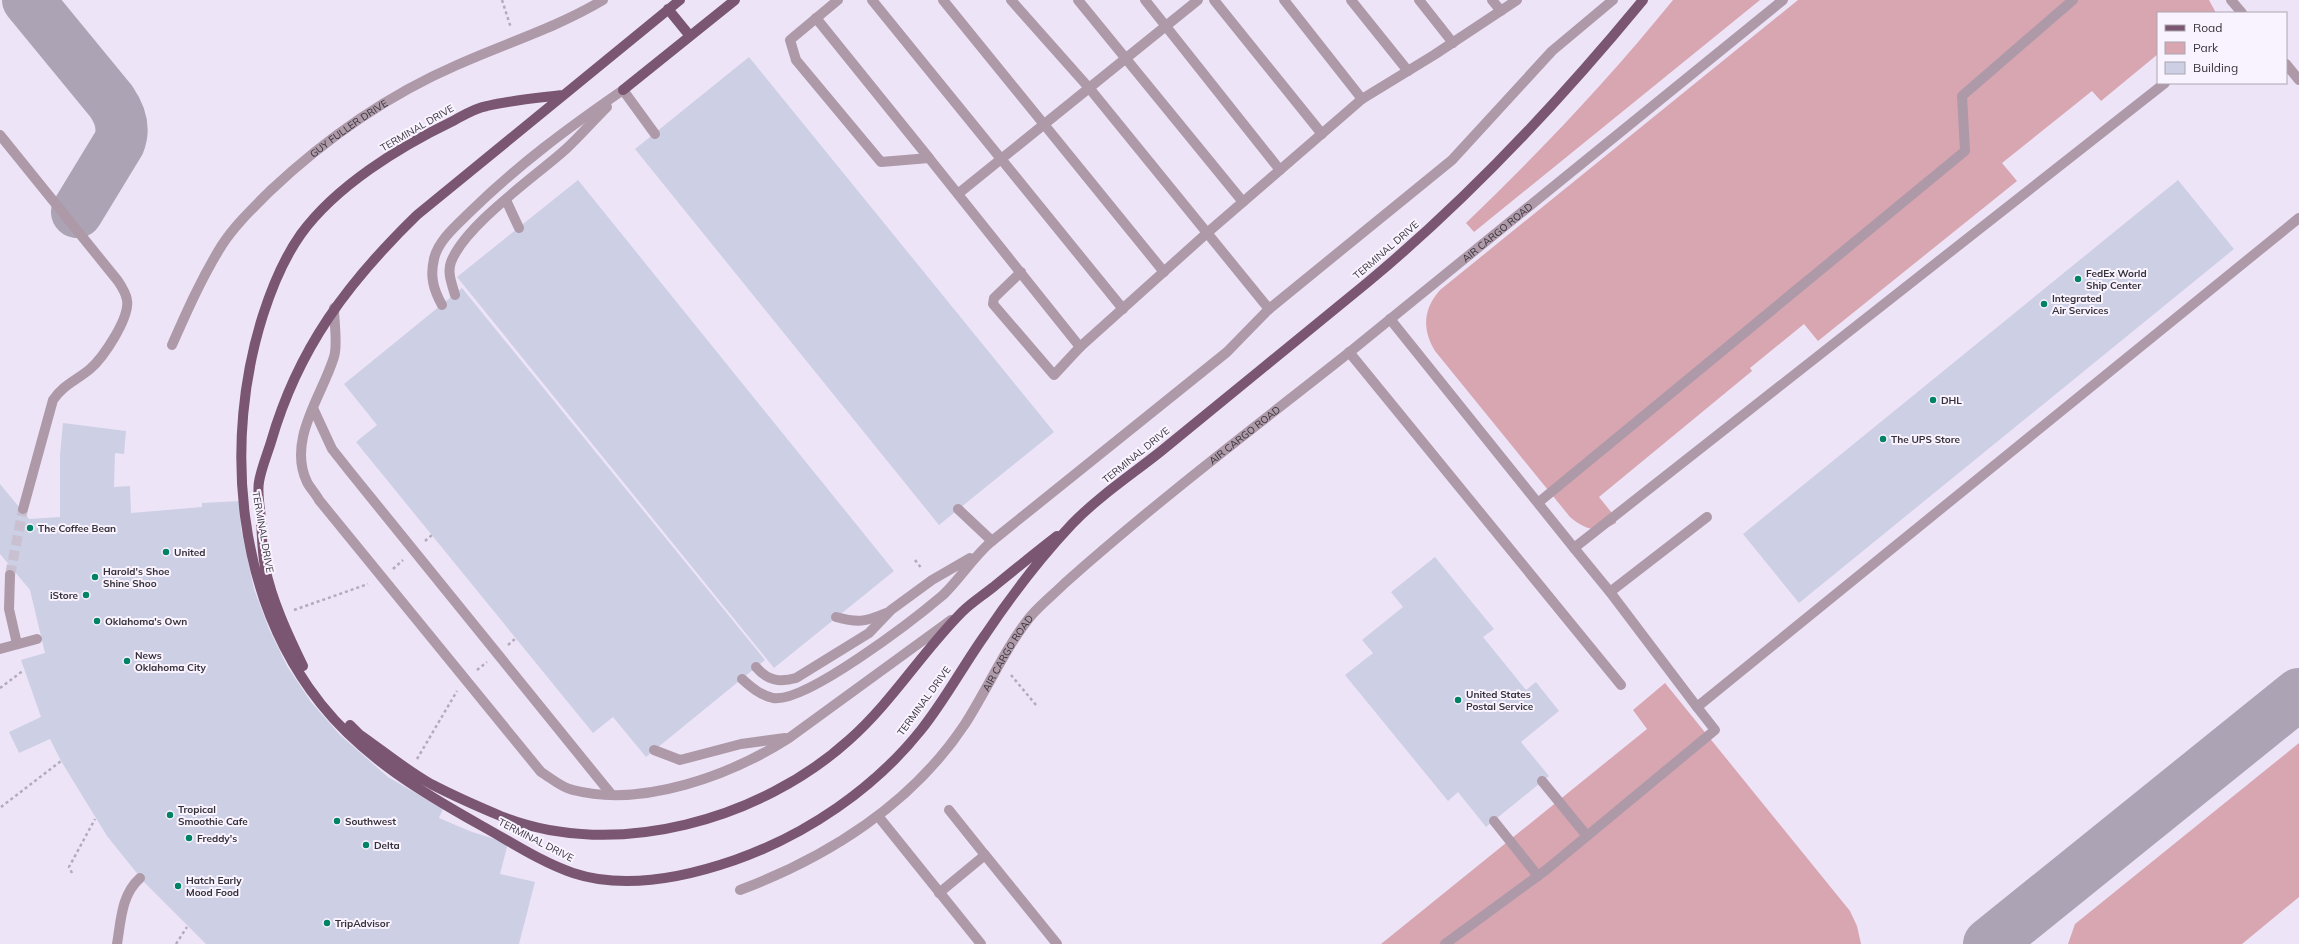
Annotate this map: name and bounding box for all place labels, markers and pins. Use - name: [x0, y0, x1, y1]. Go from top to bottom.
- place label: FedEx World Ship Center: [2086, 267, 2147, 292]
- marker: FedEx World Ship Center: [2073, 274, 2083, 284]
- place label: Integrated Air Services: [2052, 292, 2108, 317]
- marker: Integrated Air Services: [2039, 299, 2049, 309]
- place label: DHL: [1941, 394, 1962, 407]
- marker: DHL: [1928, 395, 1938, 405]
- place label: The UPS Store: [1891, 433, 1961, 446]
- marker: The UPS Store: [1878, 434, 1888, 444]
- place label: The Coffee Bean: [38, 522, 116, 535]
- marker: The Coffee Bean: [25, 523, 35, 533]
- place label: United: [174, 546, 205, 559]
- marker: United: [161, 547, 171, 557]
- place label: Harold's Shoe Shine Shoo: [103, 565, 170, 590]
- marker: Harold's Shoe Shine Shoo: [90, 572, 100, 582]
- place label: iStore: [50, 589, 79, 602]
- marker: iStore: [81, 590, 91, 600]
- place label: Oklahoma's Own: [105, 615, 187, 628]
- marker: Oklahoma's Own: [92, 616, 102, 626]
- place label: News Oklahoma City: [135, 649, 206, 674]
- marker: News Oklahoma City: [122, 656, 132, 666]
- place label: United States Postal Service: [1466, 688, 1534, 713]
- marker: United States Postal Service: [1453, 695, 1463, 705]
- place label: Tropical Smoothie Cafe: [178, 803, 248, 828]
- marker: Tropical Smoothie Cafe: [165, 810, 175, 820]
- place label: Southwest: [345, 815, 396, 828]
- marker: Southwest: [332, 816, 342, 826]
- place label: Freddy's: [197, 832, 237, 845]
- marker: Freddy's: [184, 833, 194, 843]
- place label: Delta: [374, 839, 400, 852]
- marker: Delta: [361, 840, 371, 850]
- place label: Hatch Early Mood Food: [186, 874, 242, 899]
- marker: Hatch Early Mood Food: [173, 881, 183, 891]
- place label: TripAdvisor: [335, 917, 390, 930]
- marker: TripAdvisor: [322, 918, 332, 928]

